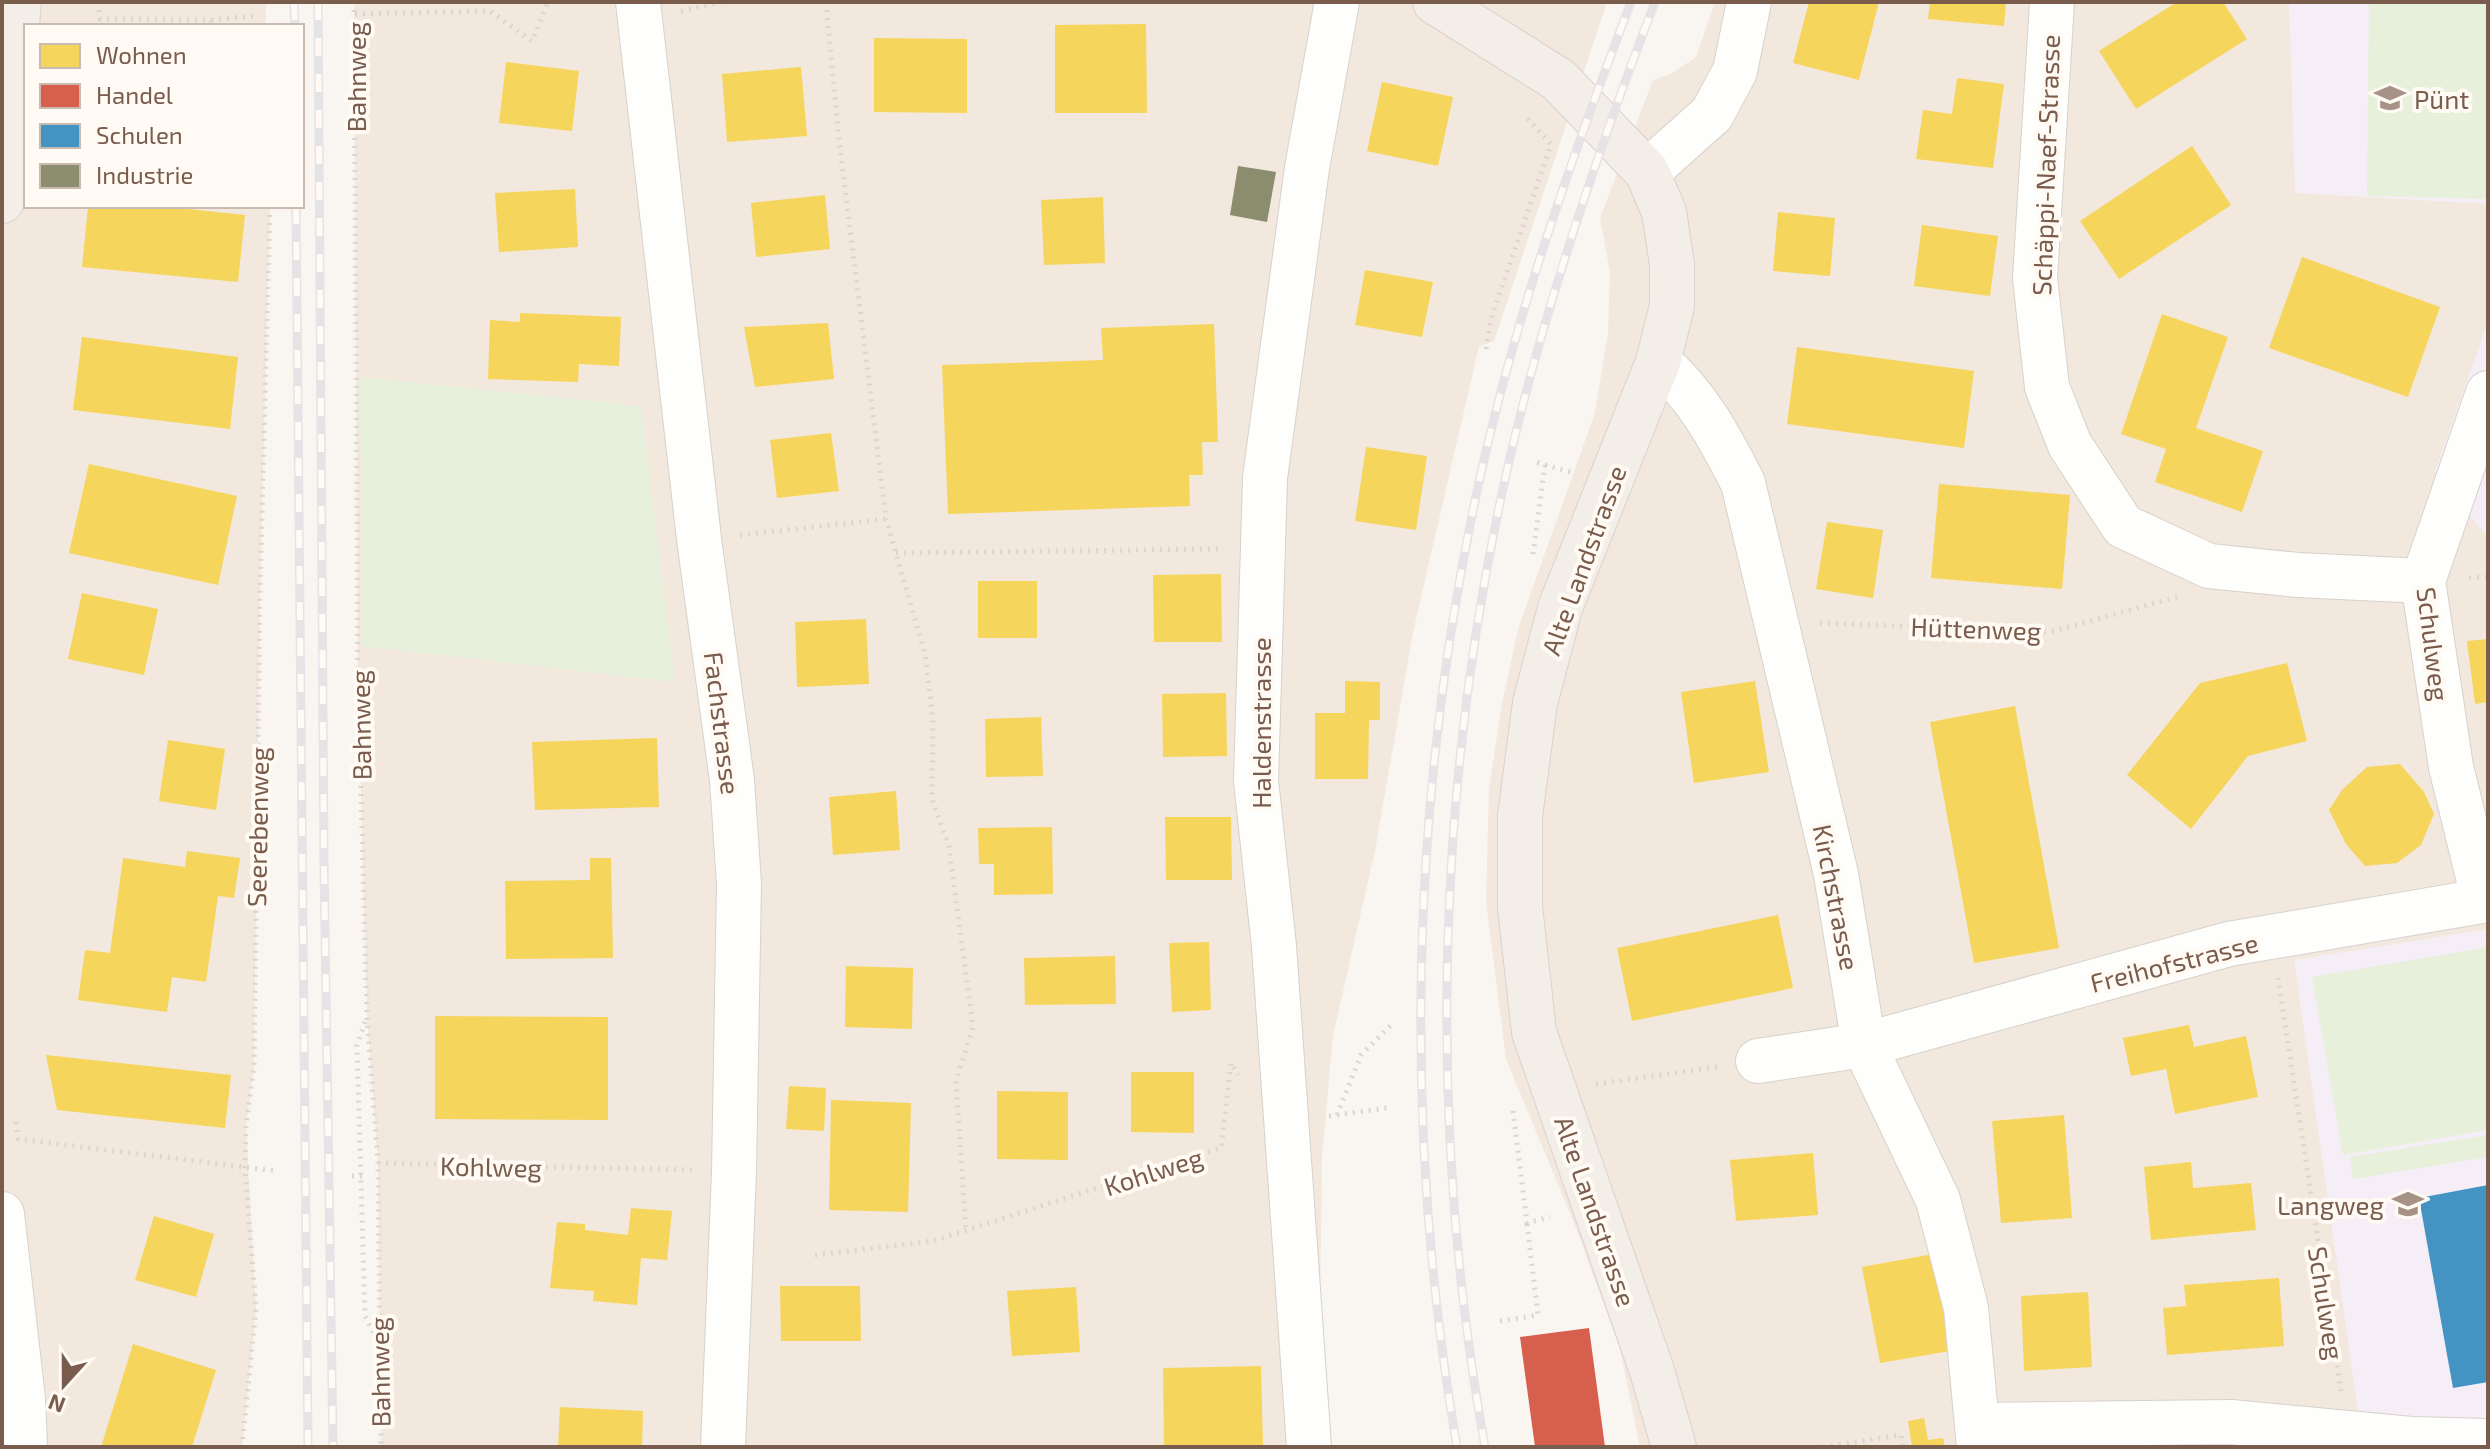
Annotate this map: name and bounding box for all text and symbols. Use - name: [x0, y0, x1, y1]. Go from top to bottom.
- street label: Bahnweg: [340, 22, 371, 132]
- legend: [24, 24, 304, 208]
- street label: Schäppi-Naef-Strasse: [2025, 34, 2065, 296]
- text: Wohnen: [96, 40, 187, 69]
- text: Handel: [96, 80, 173, 109]
- school or university icon: Pünt: [2373, 81, 2407, 115]
- place label: Pünt: [2414, 83, 2469, 114]
- text: Schulen: [96, 120, 183, 149]
- text: Industrie: [96, 160, 193, 189]
- street label: Alte Landstrasse: [1534, 461, 1632, 659]
- street label: Schulweg: [2412, 585, 2456, 703]
- street label: Hüttenweg: [1910, 610, 2042, 646]
- street label: Haldenstrasse: [1245, 637, 1276, 809]
- street label: Fachstrasse: [699, 650, 747, 796]
- street label: Bahnweg: [344, 670, 376, 780]
- street label: Seerebenweg: [240, 747, 274, 907]
- street label: Kirchstrasse: [1808, 821, 1866, 973]
- street label: Freihofstrasse: [2087, 926, 2261, 998]
- street label: Alte Landstrasse: [1549, 1112, 1643, 1310]
- street label: Kohlweg: [1100, 1140, 1206, 1202]
- street label: Kohlweg: [440, 1150, 542, 1182]
- school or university icon: Langweg: [2391, 1187, 2425, 1221]
- place label: Langweg: [2277, 1189, 2384, 1220]
- street label: Schulweg: [2303, 1244, 2351, 1362]
- street label: Bahnweg: [363, 1317, 395, 1427]
- north arrow: [24, 1345, 104, 1425]
- text: N: [44, 1390, 69, 1420]

